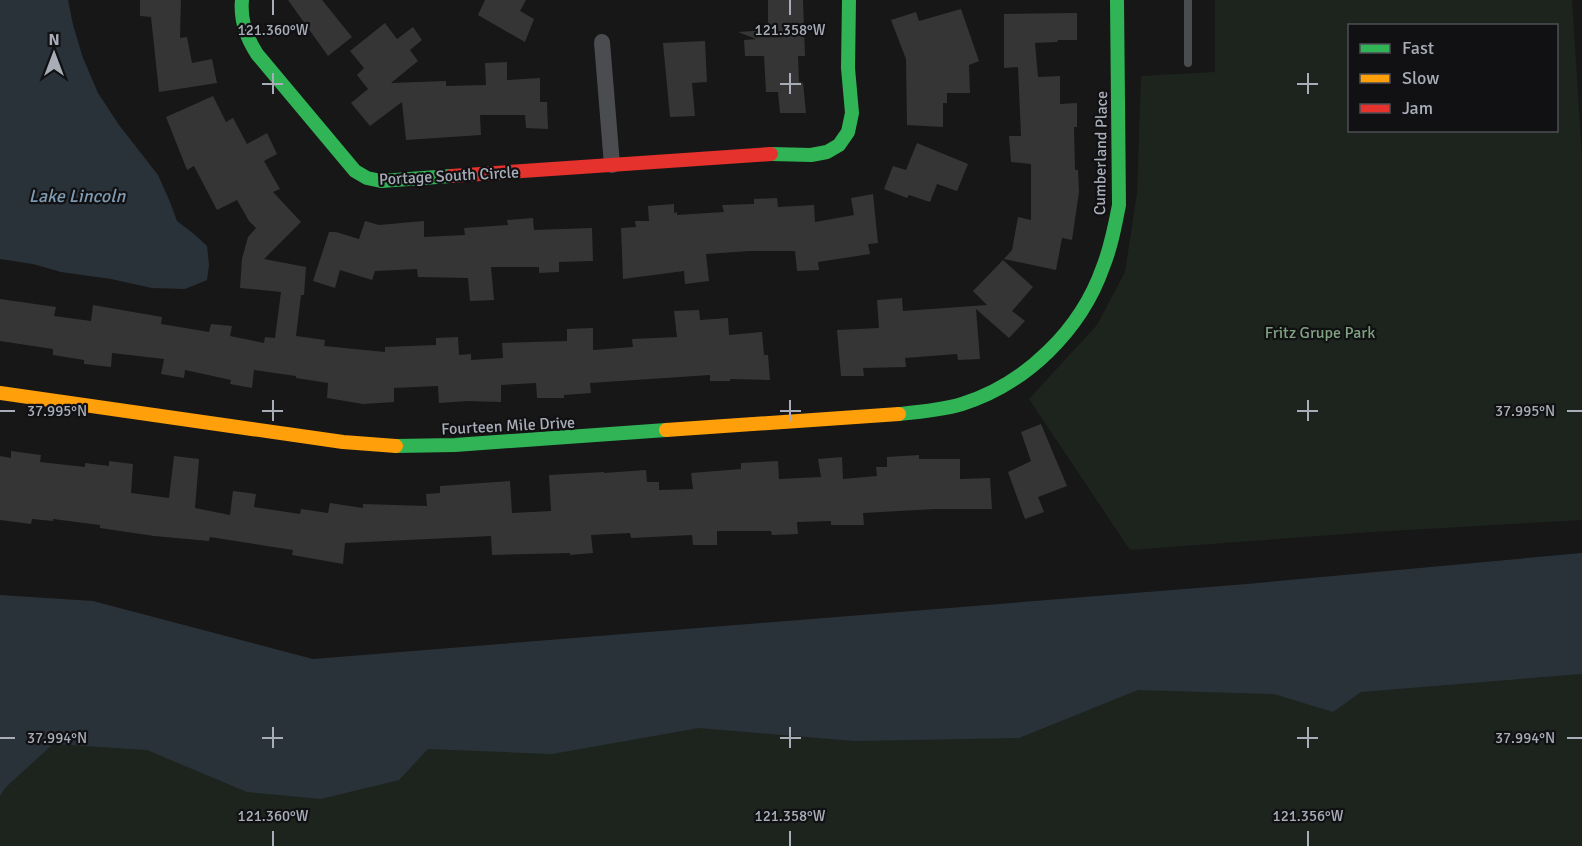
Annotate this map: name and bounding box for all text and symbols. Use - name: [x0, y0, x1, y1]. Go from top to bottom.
- text: 121.360°W: [238, 21, 309, 39]
- text: 121.358°W: [755, 21, 826, 39]
- north arrow: [24, 24, 84, 84]
- legend: [1348, 24, 1558, 132]
- text: N: [48, 30, 60, 50]
- text: Fast: [1402, 37, 1434, 59]
- text: Slow: [1402, 67, 1439, 89]
- street label: Cumberland Place: [1090, 91, 1112, 215]
- text: Jam: [1402, 97, 1433, 119]
- street label: Portage South Circle: [378, 162, 520, 190]
- water label: Lake Lincoln: [29, 185, 126, 207]
- park label: Fritz Grupe Park: [1265, 323, 1375, 343]
- text: 37.995°N: [27, 402, 87, 420]
- text: 37.995°N: [1495, 402, 1555, 420]
- street label: Fourteen Mile Drive: [441, 413, 575, 439]
- text: 37.994°N: [27, 729, 87, 747]
- text: 37.994°N: [1495, 729, 1555, 747]
- text: 121.360°W: [238, 807, 309, 825]
- text: 121.358°W: [755, 807, 826, 825]
- text: 121.356°W: [1273, 807, 1344, 825]

